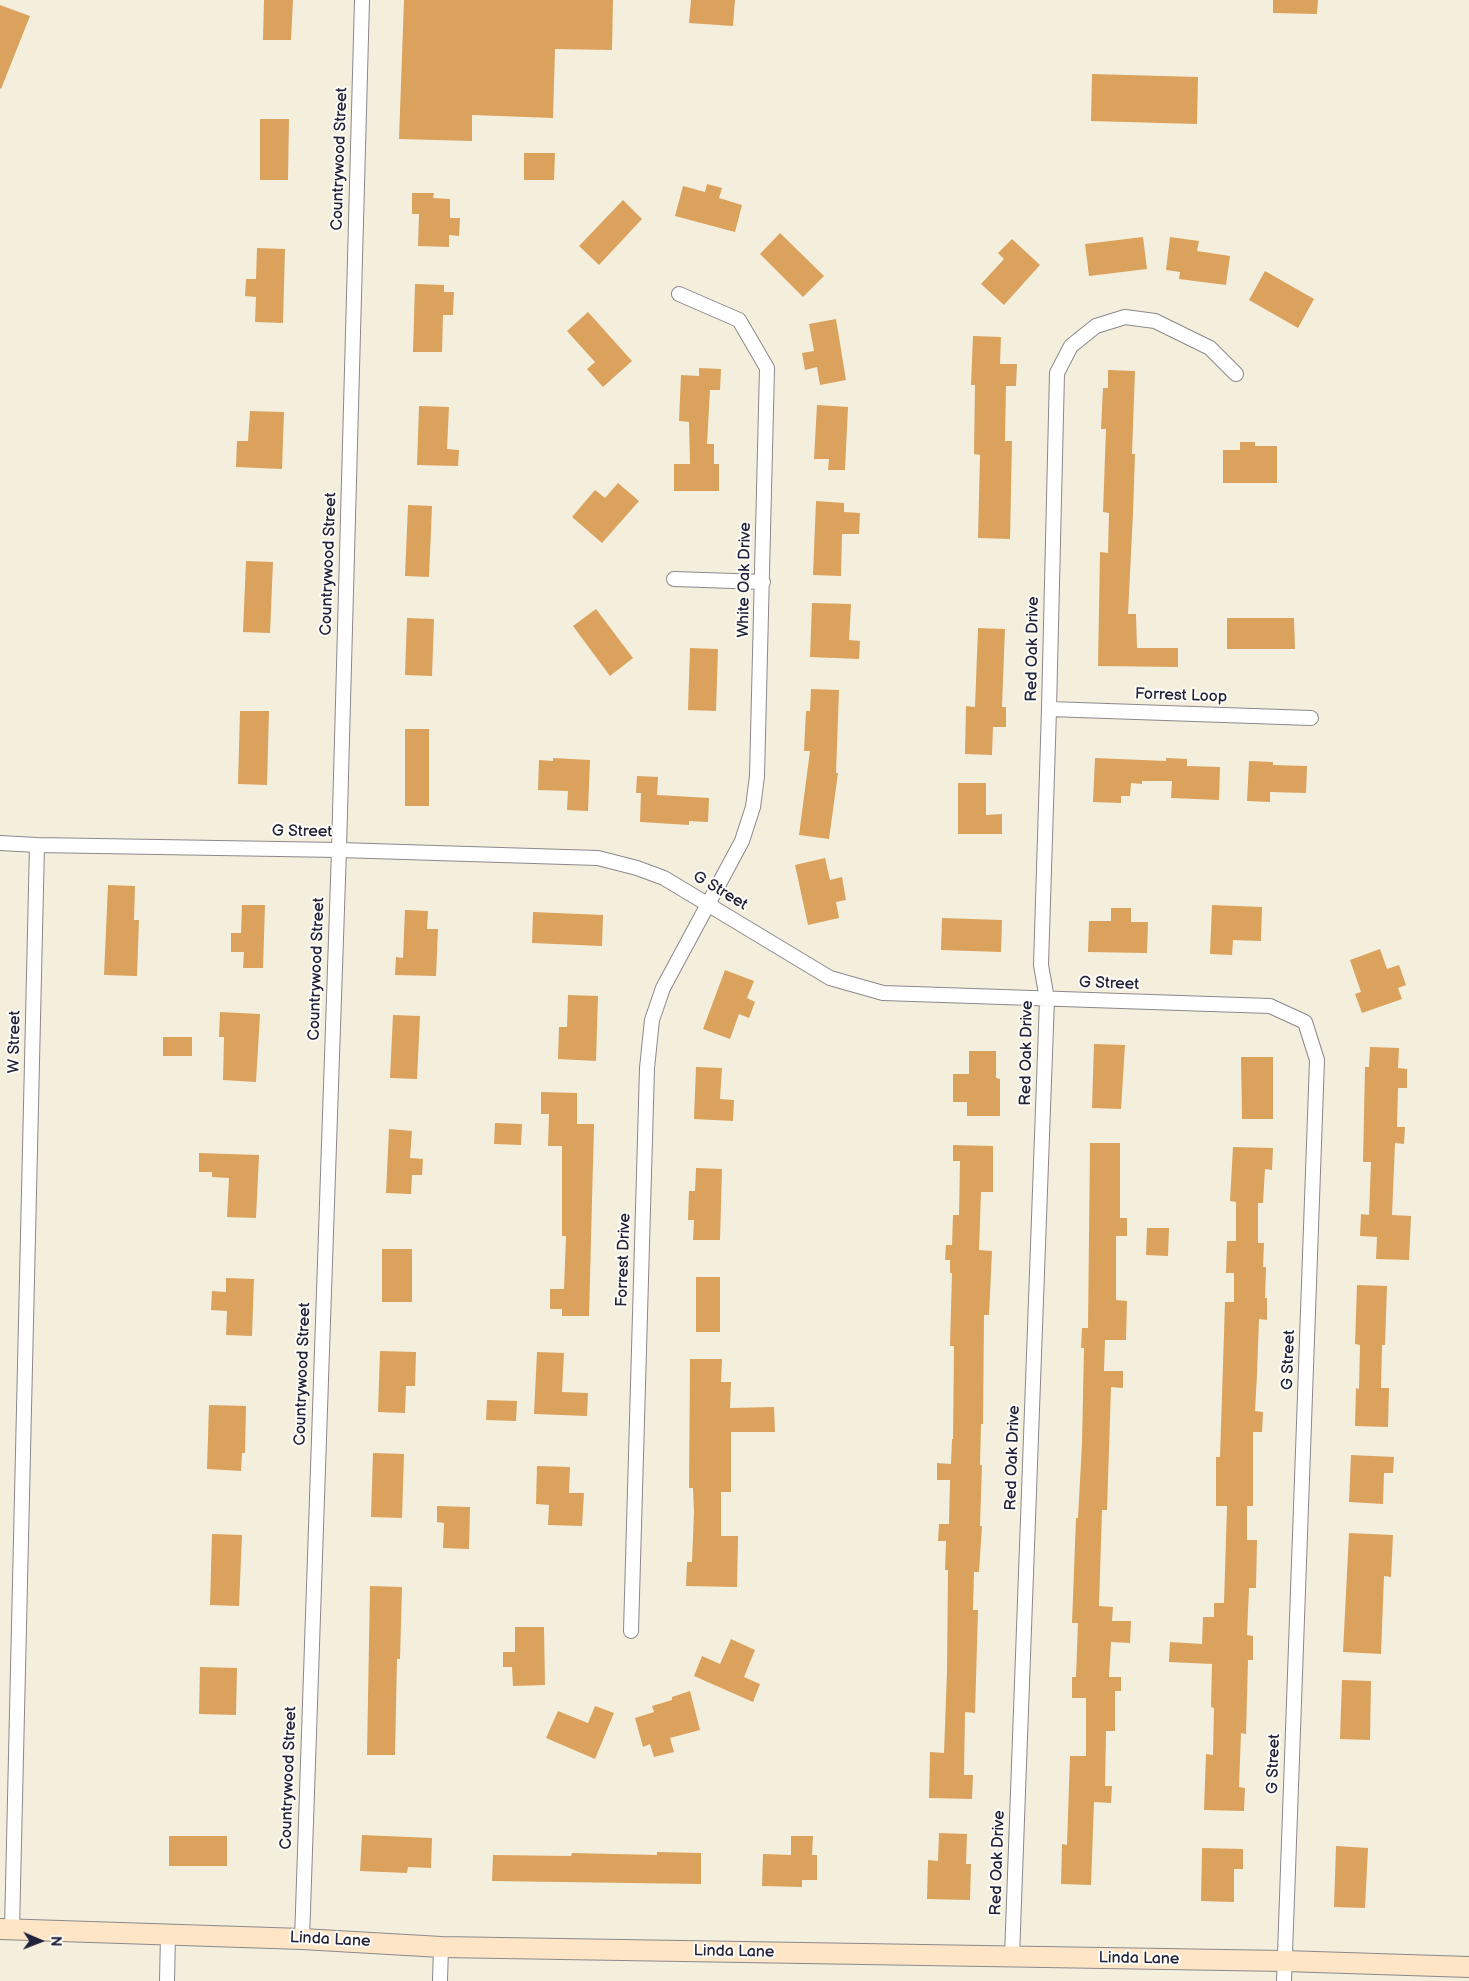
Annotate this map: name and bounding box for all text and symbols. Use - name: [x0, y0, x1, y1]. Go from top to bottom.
- street label: Countrywood Street: [328, 87, 352, 231]
- street label: Countrywood Street: [317, 492, 341, 636]
- street label: White Oak Drive: [734, 522, 756, 638]
- street label: Red Oak Drive: [1022, 596, 1044, 702]
- street label: Forrest Loop: [1135, 685, 1227, 707]
- street label: G Street: [272, 822, 332, 842]
- street label: G Street: [689, 867, 751, 915]
- street label: Countrywood Street: [305, 897, 329, 1041]
- street label: G Street: [1079, 973, 1139, 995]
- street label: Red Oak Drive: [1016, 1000, 1038, 1106]
- street label: W Street: [5, 1010, 25, 1074]
- street label: Forrest Drive: [613, 1213, 635, 1307]
- street label: Countrywood Street: [291, 1302, 315, 1446]
- street label: G Street: [1278, 1330, 1300, 1390]
- street label: Red Oak Drive: [1002, 1405, 1024, 1511]
- street label: Countrywood Street: [277, 1706, 301, 1850]
- street label: G Street: [1263, 1734, 1285, 1794]
- street label: Red Oak Drive: [987, 1810, 1009, 1916]
- north arrow: [15, 1916, 65, 1966]
- street label: Linda Lane: [289, 1928, 371, 1952]
- text: N: [47, 1936, 64, 1947]
- street label: Linda Lane: [693, 1942, 775, 1962]
- street label: Linda Lane: [1098, 1949, 1180, 1969]

